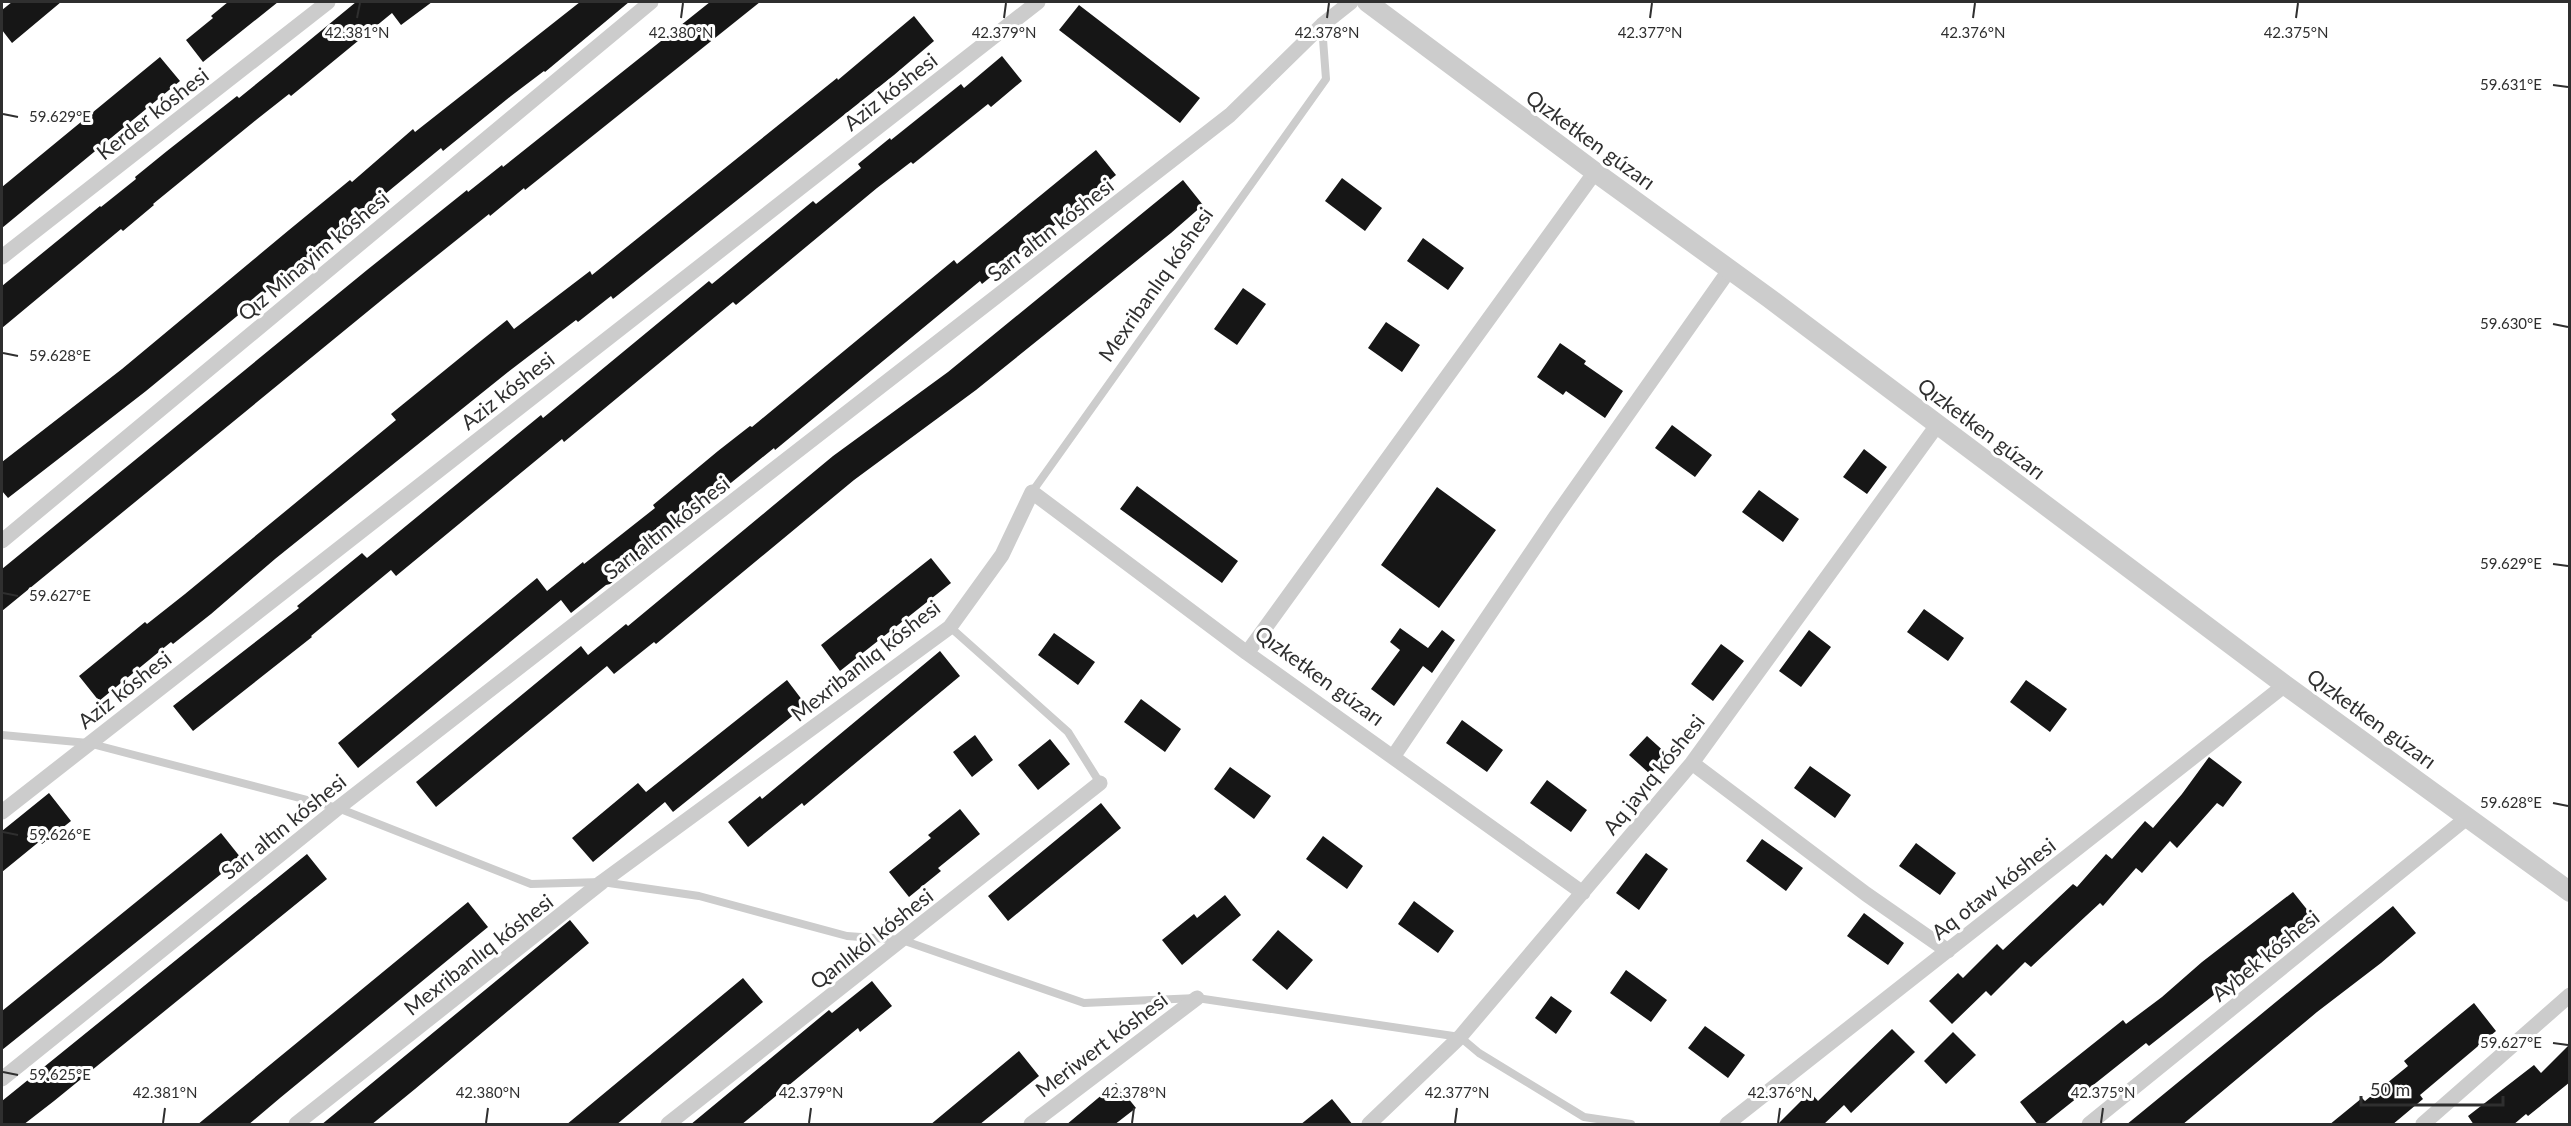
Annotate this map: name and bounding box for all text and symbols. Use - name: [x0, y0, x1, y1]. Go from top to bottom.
- text: 42.381°N: [325, 23, 389, 41]
- text: 42.380°N: [649, 23, 713, 41]
- text: 42.379°N: [972, 23, 1036, 41]
- text: 42.378°N: [1295, 23, 1359, 41]
- text: 42.377°N: [1618, 23, 1682, 41]
- text: 42.376°N: [1941, 23, 2005, 41]
- text: 42.375°N: [2264, 23, 2328, 41]
- street label: Aziz kóshesi: [838, 47, 942, 135]
- street label: Kerder kóshesi: [91, 62, 213, 164]
- text: 59.631°E: [2480, 75, 2542, 93]
- street label: Qızketken gúzarı: [1522, 84, 1660, 194]
- text: 59.629°E: [29, 107, 91, 125]
- street label: Sarı altın kóshesi: [982, 172, 1118, 286]
- street label: Qız Minayim kóshesi: [232, 185, 394, 325]
- street label: Mexribanlıq kóshesi: [1092, 202, 1218, 366]
- text: 59.630°E: [2480, 314, 2542, 332]
- text: 59.628°E: [29, 346, 91, 364]
- street label: Aziz kóshesi: [455, 346, 559, 434]
- street label: Qızketken gúzarı: [1913, 372, 2051, 484]
- street label: Sarı altın kóshesi: [598, 470, 734, 584]
- text: 59.629°E: [2480, 554, 2542, 572]
- text: 59.627°E: [29, 586, 91, 604]
- street label: Mexribanlıq kóshesi: [785, 594, 945, 726]
- street label: Qızketken gúzarı: [1251, 620, 1389, 730]
- street label: Aziz kóshesi: [72, 645, 176, 733]
- street label: Qızketken gúzarı: [2303, 663, 2441, 773]
- street label: Aq jayıq kóshesi: [1597, 709, 1709, 839]
- street label: Sarı altın kóshesi: [216, 768, 350, 884]
- text: 59.628°E: [2480, 793, 2542, 811]
- text: 59.626°E: [29, 825, 91, 843]
- street label: Aq otaw kóshesi: [1926, 832, 2060, 944]
- street label: Qanlıkól kóshesi: [805, 882, 937, 994]
- street label: Mexribanlıq kóshesi: [398, 888, 558, 1020]
- street label: Aybek kóshesi: [2206, 904, 2324, 1006]
- street label: Meriwert kóshesi: [1030, 986, 1172, 1102]
- text: 59.627°E: [2480, 1033, 2542, 1051]
- text: 59.625°E: [29, 1065, 91, 1083]
- scale bar: [2361, 1069, 2504, 1107]
- text: 50 m: [2370, 1078, 2410, 1100]
- text: 42.381°N: [133, 1083, 197, 1101]
- text: 42.380°N: [456, 1083, 520, 1101]
- text: 42.379°N: [779, 1083, 843, 1101]
- text: 42.378°N: [1102, 1083, 1166, 1101]
- text: 42.377°N: [1425, 1083, 1489, 1101]
- text: 42.376°N: [1748, 1083, 1812, 1101]
- text: 42.375°N: [2071, 1083, 2135, 1101]

